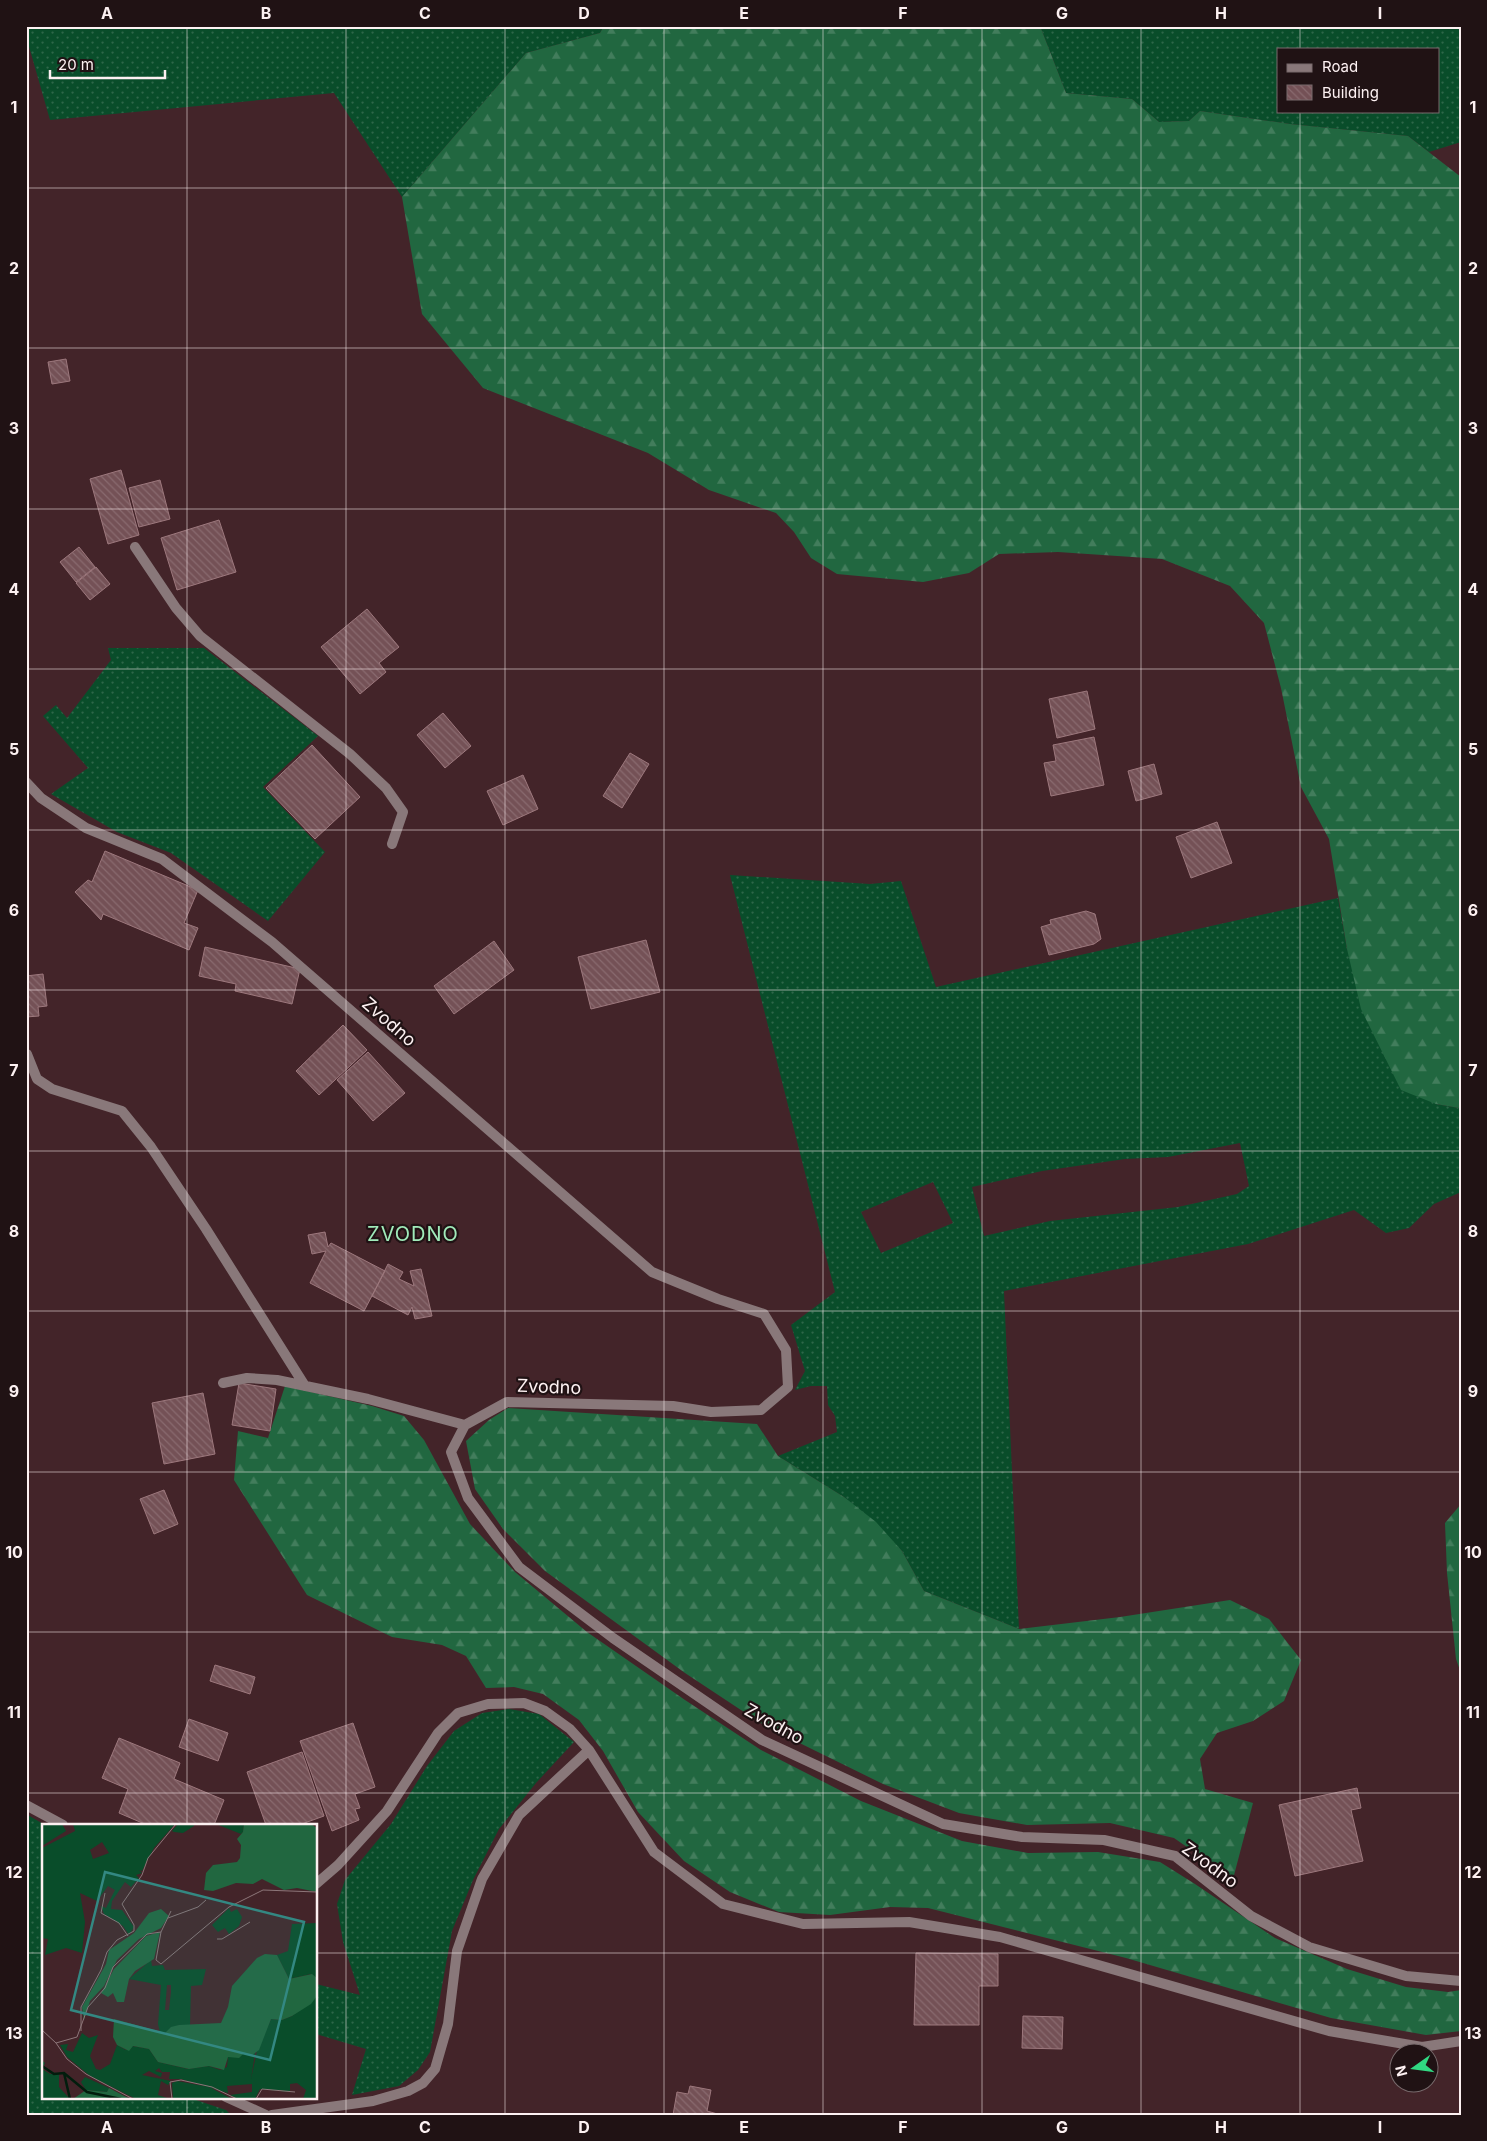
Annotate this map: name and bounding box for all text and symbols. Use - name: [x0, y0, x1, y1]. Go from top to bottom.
- text: A: [101, 3, 113, 23]
- text: B: [261, 3, 271, 23]
- text: C: [419, 3, 431, 23]
- text: D: [578, 3, 590, 23]
- text: E: [739, 3, 749, 23]
- text: F: [898, 3, 908, 23]
- text: G: [1056, 3, 1068, 23]
- text: H: [1215, 3, 1227, 23]
- text: I: [1378, 3, 1382, 23]
- scale bar: [50, 48, 165, 80]
- legend: [1277, 48, 1440, 112]
- text: 20 m: [58, 55, 94, 74]
- text: Road: [1322, 57, 1358, 76]
- text: Building: [1322, 83, 1379, 102]
- text: 1: [11, 97, 17, 117]
- text: 1: [1470, 97, 1476, 117]
- text: 2: [9, 258, 19, 278]
- text: 2: [1468, 258, 1478, 278]
- text: 3: [9, 418, 19, 438]
- text: 3: [1468, 418, 1478, 438]
- text: 4: [9, 579, 20, 599]
- text: 4: [1468, 579, 1479, 599]
- text: 5: [9, 739, 19, 759]
- text: 5: [1468, 739, 1478, 759]
- text: 6: [9, 900, 19, 920]
- text: 6: [1468, 900, 1478, 920]
- street label: Zvodno: [358, 993, 420, 1051]
- text: 7: [9, 1060, 19, 1080]
- text: 7: [1468, 1060, 1478, 1080]
- text: 8: [9, 1221, 19, 1241]
- text: 8: [1468, 1221, 1478, 1241]
- district label: ZVODNO: [367, 1222, 459, 1246]
- street label: Zvodno: [517, 1375, 582, 1398]
- text: 9: [9, 1381, 19, 1401]
- text: 9: [1468, 1381, 1478, 1401]
- text: 10: [5, 1542, 23, 1562]
- text: 10: [1464, 1542, 1482, 1562]
- street label: Zvodno: [741, 1699, 807, 1748]
- text: 11: [7, 1702, 21, 1722]
- text: 11: [1466, 1702, 1480, 1722]
- inset map: [42, 1824, 318, 2098]
- street label: Zvodno: [1178, 1837, 1242, 1892]
- text: 12: [6, 1862, 22, 1882]
- text: 12: [1465, 1862, 1481, 1882]
- text: 13: [5, 2023, 23, 2043]
- text: 13: [1464, 2023, 1482, 2043]
- north arrow: [1390, 2044, 1440, 2094]
- text: N: [1391, 2064, 1410, 2078]
- text: A: [101, 2117, 113, 2137]
- text: B: [261, 2117, 271, 2137]
- text: C: [419, 2117, 431, 2137]
- text: D: [578, 2117, 590, 2137]
- text: E: [739, 2117, 749, 2137]
- text: F: [898, 2117, 908, 2137]
- text: G: [1056, 2117, 1068, 2137]
- text: H: [1215, 2117, 1227, 2137]
- text: I: [1378, 2117, 1382, 2137]

